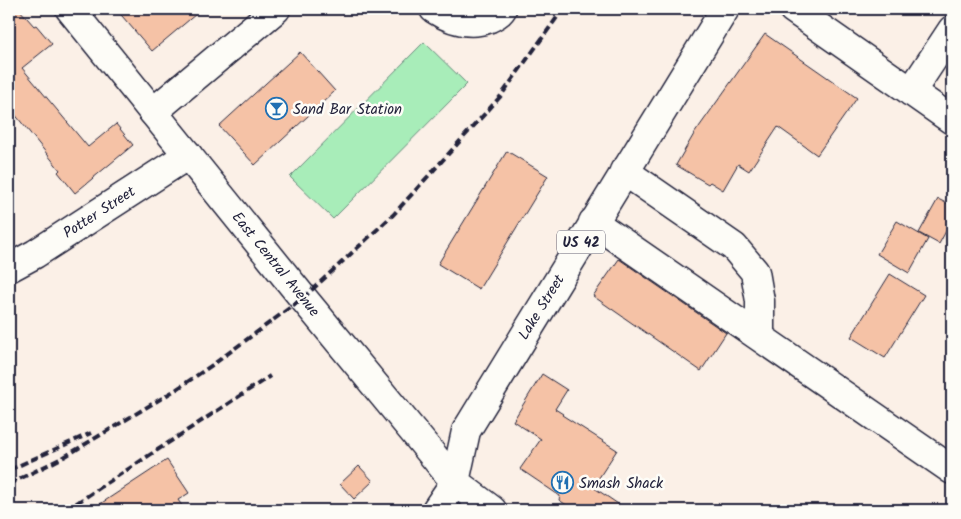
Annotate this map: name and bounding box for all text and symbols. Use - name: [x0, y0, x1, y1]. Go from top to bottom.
- bar icon: Sand Bar Station: [265, 97, 289, 121]
- place label: Sand Bar Station: [293, 98, 402, 122]
- street label: Potter Street: [58, 180, 141, 245]
- street label: East Central Avenue: [225, 207, 325, 323]
- road number: US 42: [557, 230, 605, 253]
- street label: Lake Street: [512, 270, 571, 345]
- restaurant icon: Smash Shack: [551, 471, 575, 495]
- place label: Smash Shack: [579, 472, 664, 496]

